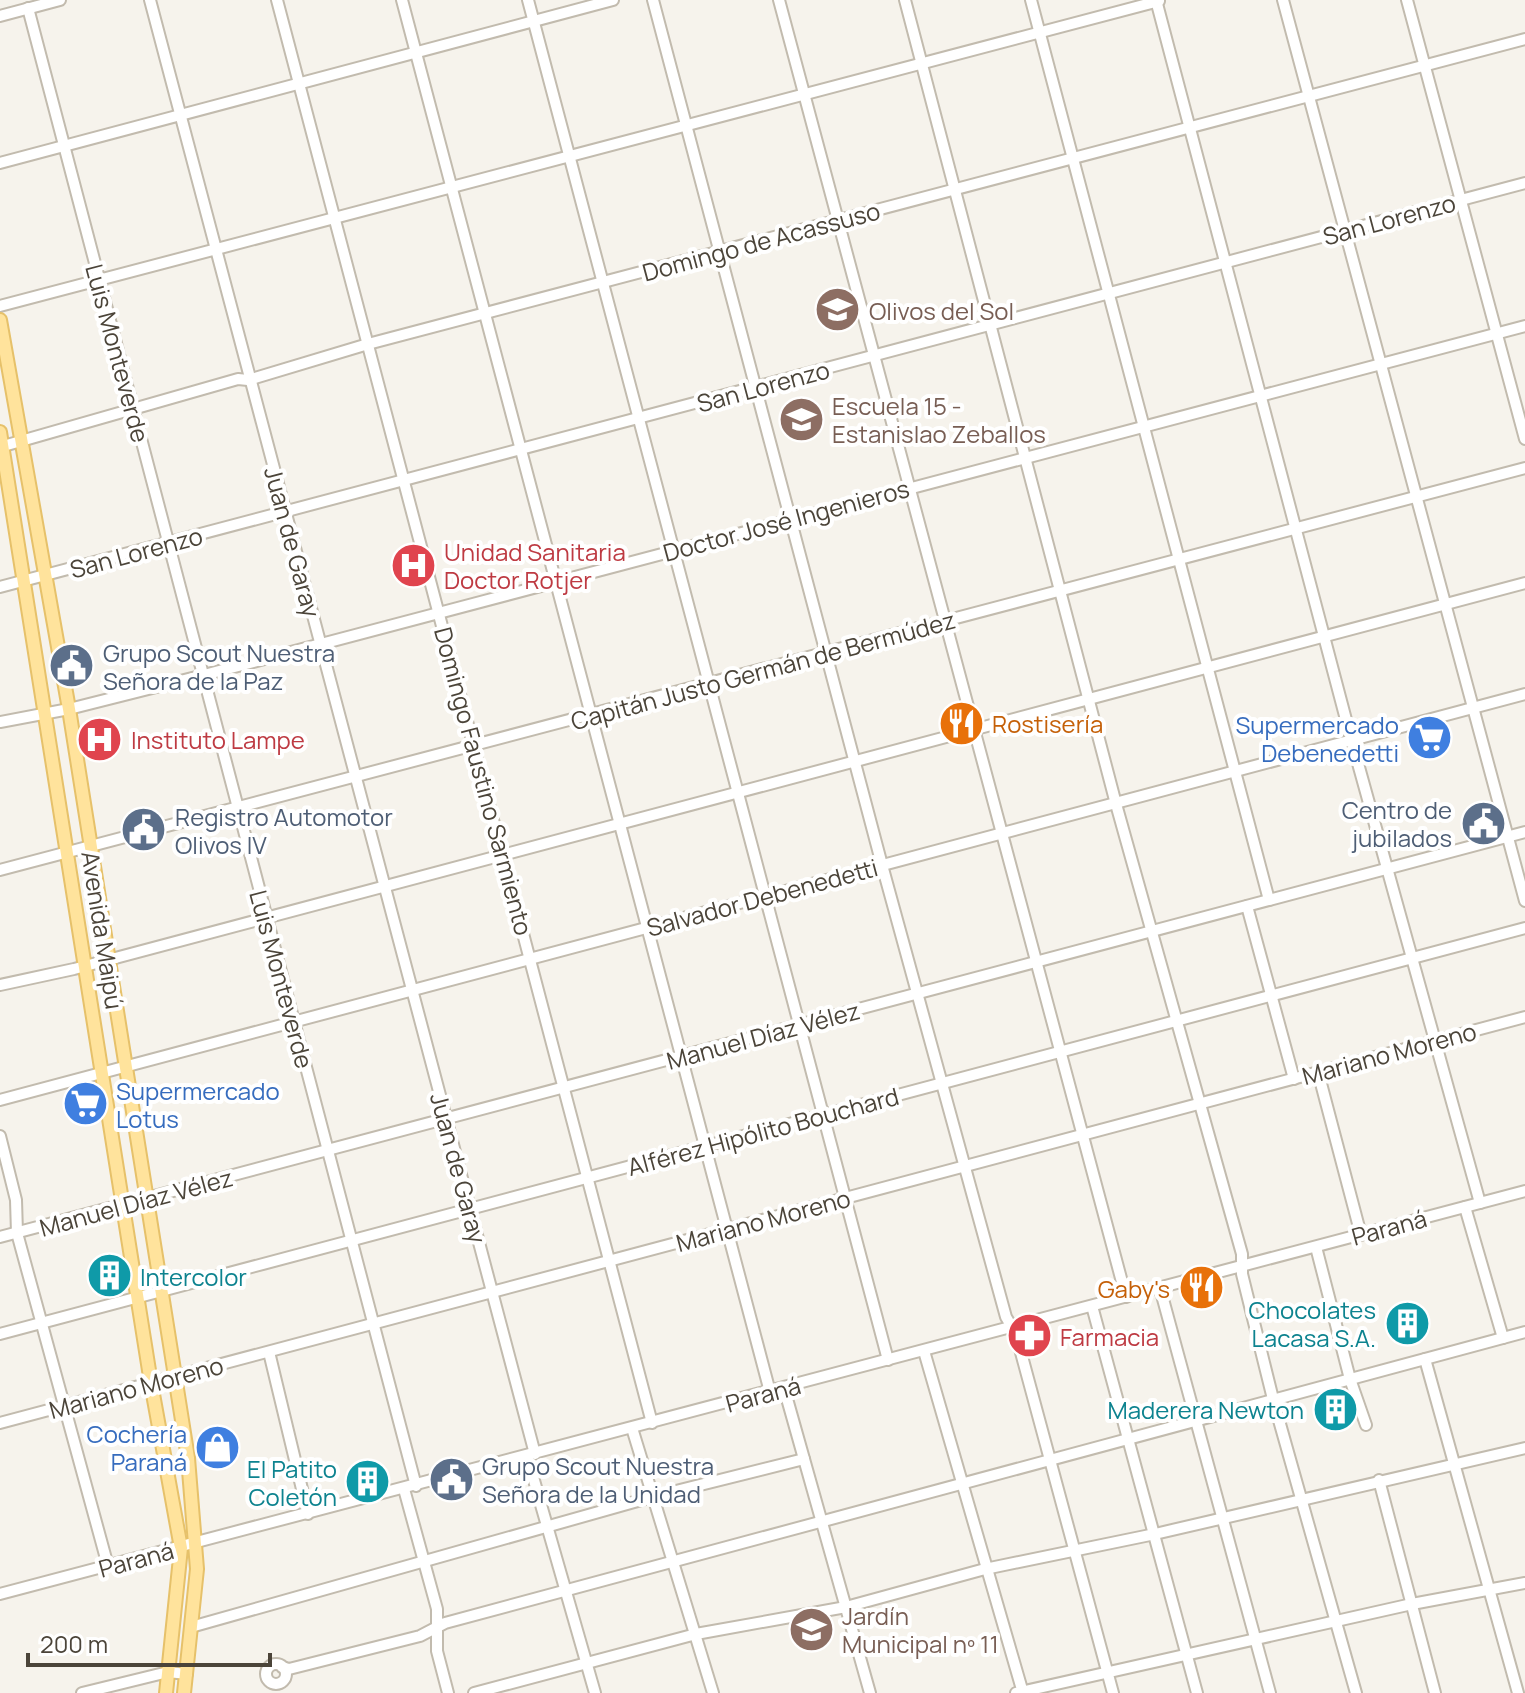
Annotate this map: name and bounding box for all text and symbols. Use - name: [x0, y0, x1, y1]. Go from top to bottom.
- street label: San Lorenzo: [1319, 185, 1459, 253]
- street label: Domingo de Acassuso: [639, 193, 883, 289]
- street label: Luis Monteverde: [78, 260, 158, 446]
- school or university icon: Olivos del Sol: [814, 286, 862, 334]
- place label: Olivos del Sol: [869, 294, 1014, 327]
- street label: San Lorenzo: [693, 352, 833, 420]
- place label: Escuela 15 - Estanislao Zeballos: [832, 389, 1046, 450]
- school or university icon: Escuela 15 - Estanislao Zeballos: [777, 395, 825, 443]
- street label: Juan de Garay: [257, 463, 329, 621]
- street label: Doctor José Ingenieros: [659, 471, 913, 569]
- street label: San Lorenzo: [66, 518, 206, 586]
- place label: Unidad Sanitaria Doctor Rotjer: [444, 535, 626, 596]
- hospital icon: Unidad Sanitaria Doctor Rotjer: [389, 541, 437, 589]
- street label: Capitán Justo Germán de Bermúdez: [567, 603, 959, 737]
- street label: Domingo Faustino Sarmiento: [427, 623, 541, 939]
- place label: Grupo Scout Nuestra Señora de la Paz: [103, 636, 335, 697]
- public building icon: Grupo Scout Nuestra Señora de la Paz: [48, 642, 96, 690]
- restaurant icon: Rostisería: [937, 699, 985, 747]
- place label: Rostisería: [992, 707, 1103, 740]
- place label: Supermercado Debenedetti: [1235, 708, 1399, 769]
- supermarket icon: Supermercado Debenedetti: [1406, 714, 1454, 762]
- hospital icon: Instituto Lampe: [76, 715, 124, 763]
- place label: Instituto Lampe: [131, 723, 305, 756]
- place label: Centro de jubilados: [1342, 793, 1452, 854]
- public building icon: Centro de jubilados: [1459, 799, 1507, 847]
- place label: Registro Automotor Olivos IV: [175, 800, 393, 861]
- public building icon: Registro Automotor Olivos IV: [120, 806, 168, 854]
- street label: Avenida Maipú: [74, 849, 132, 1011]
- street label: Salvador Debenedetti: [643, 850, 881, 944]
- street label: Luis Monteverde: [242, 886, 322, 1072]
- street label: Manuel Díaz Vélez: [663, 993, 863, 1077]
- street label: Mariano Moreno: [1298, 1014, 1480, 1092]
- place label: Supermercado Lotus: [116, 1074, 280, 1135]
- street label: Alférez Hipólito Bouchard: [624, 1079, 902, 1183]
- supermarket icon: Supermercado Lotus: [61, 1080, 109, 1128]
- street label: Juan de Garay: [423, 1089, 495, 1247]
- street label: Manuel Díaz Vélez: [36, 1160, 236, 1244]
- street label: Mariano Moreno: [672, 1181, 854, 1259]
- street label: Paraná: [1348, 1201, 1430, 1253]
- building icon: Intercolor: [85, 1252, 133, 1300]
- place label: Intercolor: [140, 1260, 247, 1293]
- restaurant icon: Gaby's: [1177, 1264, 1225, 1312]
- place label: Gaby's: [1098, 1272, 1170, 1305]
- place label: Chocolates Lacasa S.A.: [1249, 1293, 1376, 1354]
- building icon: Chocolates Lacasa S.A.: [1383, 1299, 1431, 1347]
- pharmacy icon: Farmacia: [1005, 1312, 1053, 1360]
- place label: Farmacia: [1060, 1320, 1159, 1353]
- street label: Mariano Moreno: [45, 1348, 227, 1426]
- street label: Paraná: [722, 1368, 804, 1420]
- building icon: Maderera Newton: [1311, 1385, 1359, 1433]
- place label: Maderera Newton: [1108, 1393, 1304, 1426]
- place label: Cochería Paraná: [86, 1417, 187, 1478]
- shop icon: Cochería Paraná: [194, 1423, 242, 1471]
- place label: Grupo Scout Nuestra Señora de la Unidad: [482, 1449, 714, 1510]
- place label: El Patito Coletón: [247, 1452, 337, 1513]
- public building icon: Grupo Scout Nuestra Señora de la Unidad: [427, 1455, 475, 1503]
- building icon: El Patito Coletón: [344, 1458, 392, 1506]
- street label: Paraná: [95, 1533, 177, 1585]
- place label: Jardín Municipal nº 11: [842, 1599, 999, 1660]
- school or university icon: Jardín Municipal nº 11: [787, 1605, 835, 1653]
- scale bar: [28, 1617, 270, 1667]
- text: 200 m: [40, 1627, 108, 1660]

